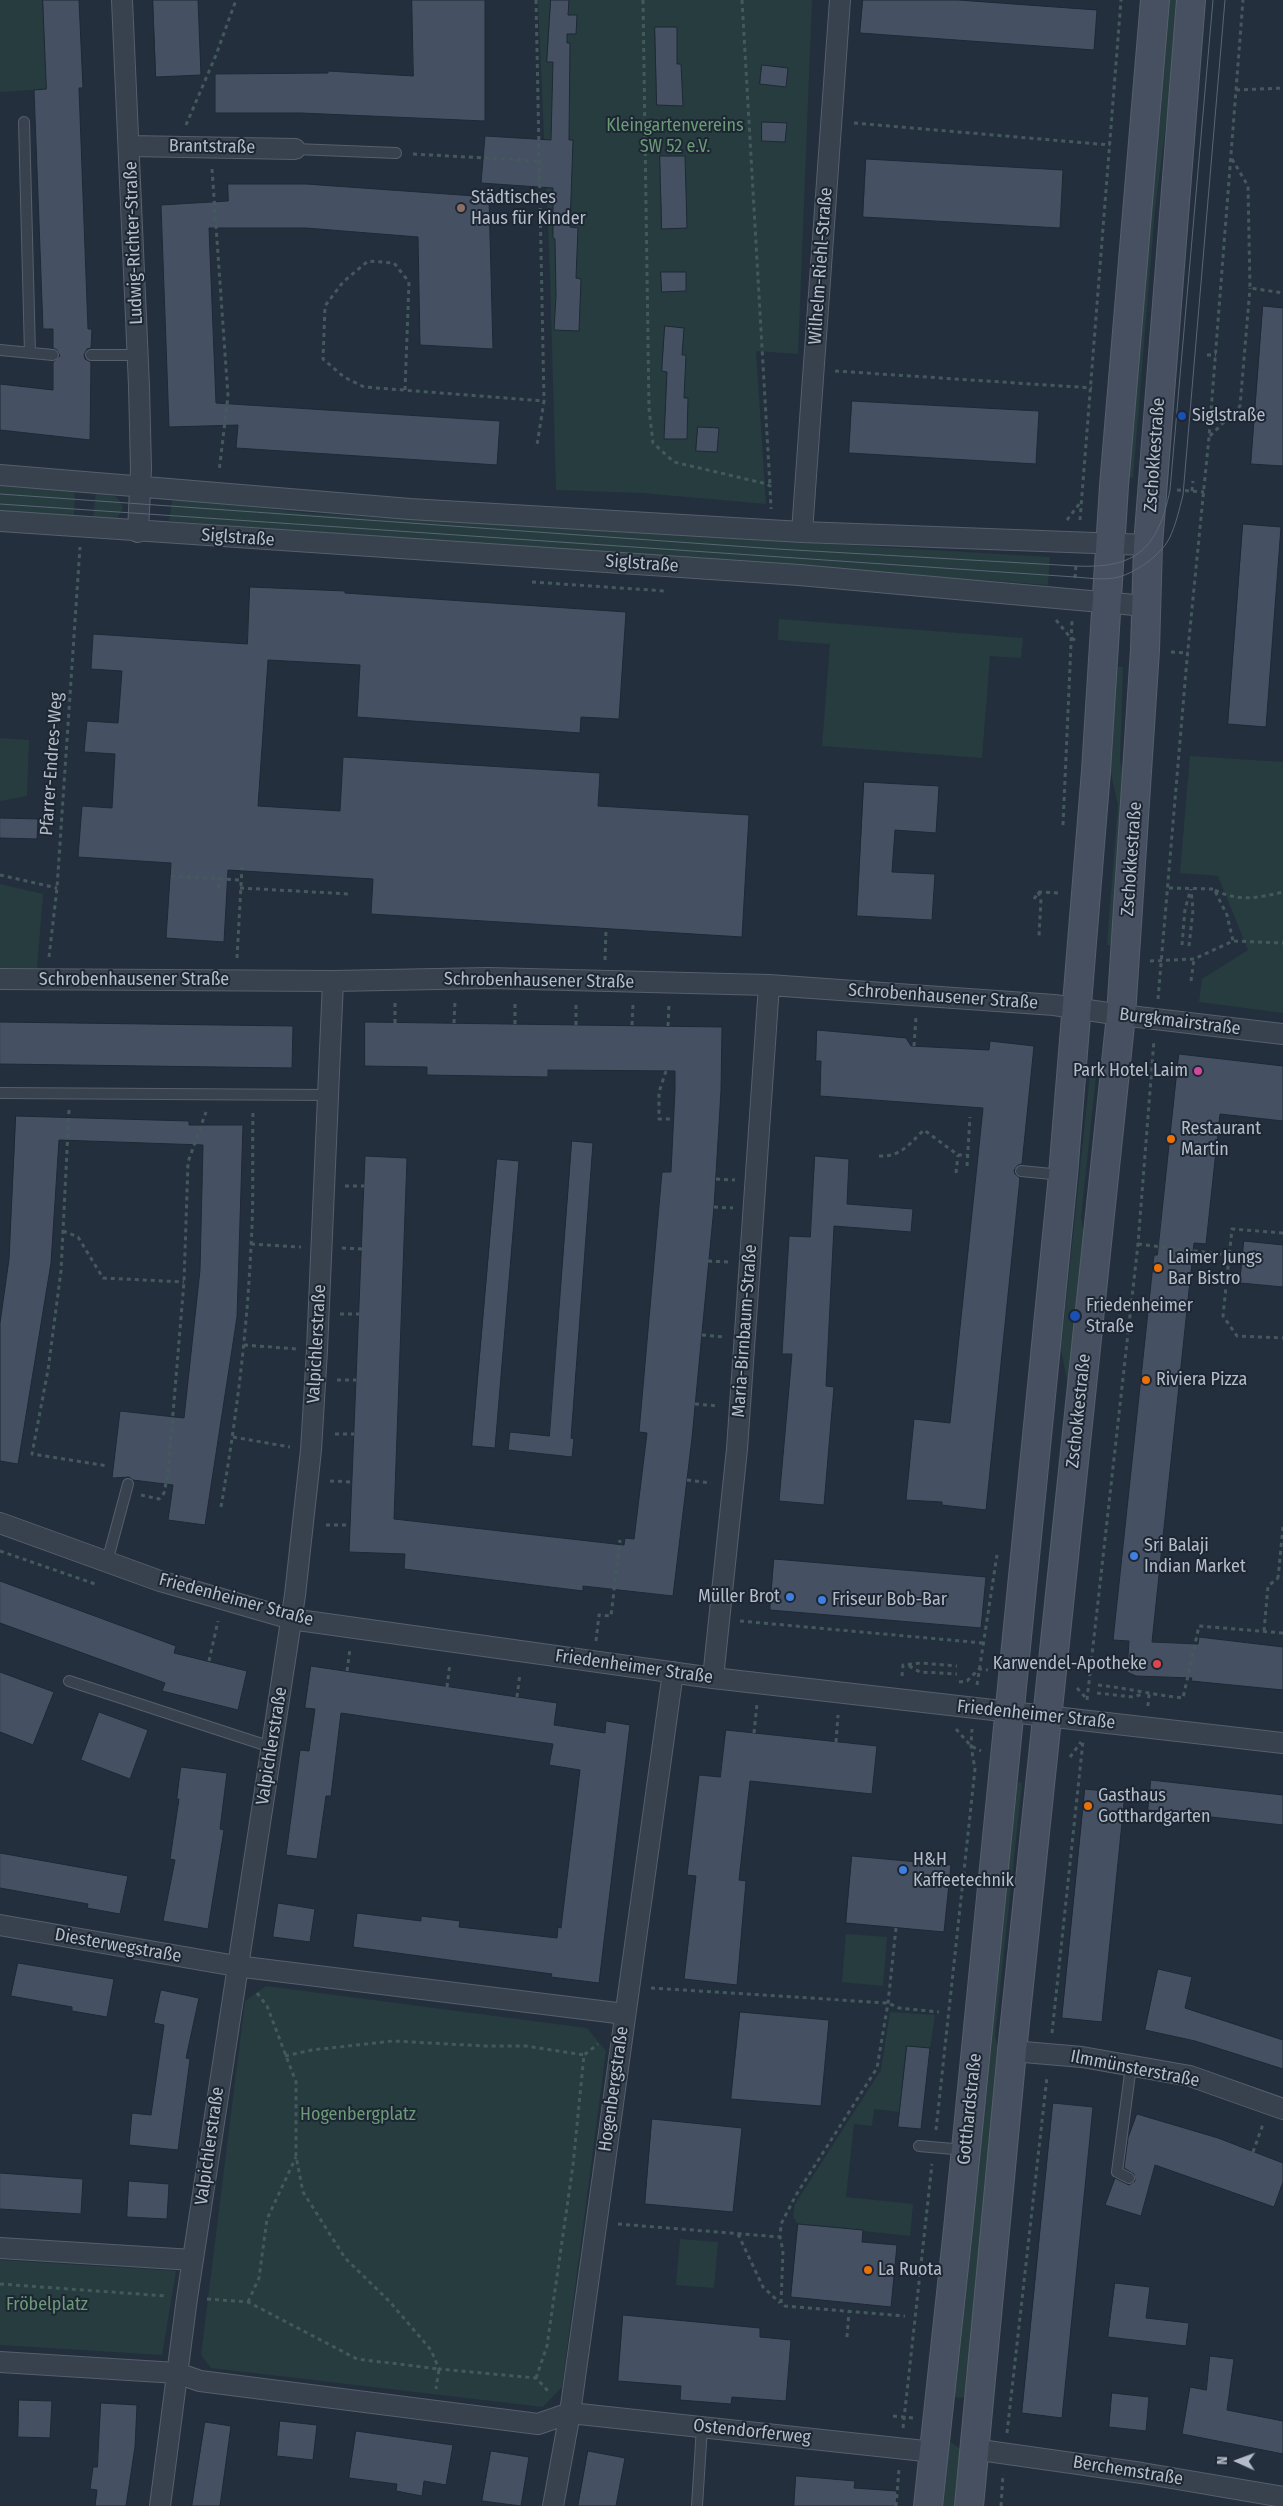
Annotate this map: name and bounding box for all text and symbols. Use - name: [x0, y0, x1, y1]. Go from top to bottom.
- park label: Kleingartenvereins SW 52 e.V.: [606, 115, 744, 158]
- street label: Brantstraße: [169, 135, 255, 159]
- street label: Ludwig-Richter-Straße: [120, 161, 148, 325]
- place label: Städtisches Haus für Kinder: [471, 187, 586, 230]
- street label: Wilhelm-Riehl-Straße: [805, 187, 837, 345]
- marker: Städtisches Haus für Kinder: [455, 202, 467, 214]
- street label: Zschokkestraße: [1140, 397, 1170, 513]
- place label: Siglstraße: [1192, 405, 1265, 427]
- marker: Siglstraße: [1176, 410, 1188, 422]
- street label: Siglstraße: [201, 525, 275, 551]
- street label: Siglstraße: [605, 551, 679, 577]
- street label: Pfarrer-Endres-Weg: [36, 692, 68, 836]
- street label: Zschokkestraße: [1117, 801, 1147, 917]
- street label: Schrobenhausener Straße: [39, 969, 229, 991]
- street label: Schrobenhausener Straße: [444, 969, 634, 993]
- street label: Schrobenhausener Straße: [847, 980, 1039, 1014]
- street label: Burgkmairstraße: [1118, 1004, 1242, 1040]
- place label: Park Hotel Laim: [1073, 1060, 1188, 1082]
- marker: Park Hotel Laim: [1192, 1065, 1204, 1077]
- place label: Restaurant Martin: [1181, 1118, 1261, 1160]
- marker: Restaurant Martin: [1165, 1133, 1177, 1145]
- street label: Maria-Birnbaum-Straße: [728, 1244, 762, 1418]
- place label: Laimer Jungs Bar Bistro: [1168, 1247, 1262, 1290]
- marker: Laimer Jungs Bar Bistro: [1152, 1262, 1164, 1274]
- street label: Valpichlerstraße: [303, 1284, 331, 1404]
- place label: Friedenheimer Straße: [1086, 1295, 1193, 1338]
- marker: Friedenheimer Straße: [1068, 1309, 1082, 1323]
- street label: Zschokkestraße: [1062, 1353, 1096, 1469]
- place label: Riviera Pizza: [1156, 1369, 1247, 1391]
- marker: Riviera Pizza: [1140, 1374, 1152, 1386]
- place label: Sri Balaji Indian Market: [1144, 1535, 1246, 1578]
- marker: Sri Balaji Indian Market: [1128, 1550, 1140, 1562]
- street label: Friedenheimer Straße: [156, 1569, 316, 1631]
- place label: Müller Brot: [698, 1586, 780, 1608]
- place label: Friseur Bob-Bar: [832, 1589, 947, 1611]
- marker: Müller Brot: [784, 1591, 796, 1603]
- marker: Friseur Bob-Bar: [816, 1594, 828, 1606]
- street label: Friedenheimer Straße: [554, 1645, 714, 1689]
- place label: Karwendel-Apotheke: [993, 1653, 1147, 1675]
- marker: Karwendel-Apotheke: [1151, 1658, 1163, 1670]
- street label: Valpichlerstraße: [252, 1685, 292, 1807]
- street label: Friedenheimer Straße: [956, 1696, 1116, 1734]
- place label: Gasthaus Gotthardgarten: [1098, 1785, 1210, 1828]
- marker: Gasthaus Gotthardgarten: [1082, 1800, 1094, 1812]
- place label: H&H Kaffeetechnik: [913, 1849, 1014, 1892]
- marker: H&H Kaffeetechnik: [897, 1864, 909, 1876]
- street label: Diesterwegstraße: [53, 1924, 183, 1968]
- street label: Hogenbergstraße: [595, 2025, 633, 2153]
- street label: Ilmmünsterstraße: [1069, 2046, 1201, 2092]
- street label: Gotthardstraße: [953, 2052, 987, 2166]
- street label: Valpichlerstraße: [191, 2085, 229, 2207]
- park label: Hogenbergplatz: [300, 2104, 416, 2126]
- place label: La Ruota: [878, 2259, 942, 2281]
- marker: La Ruota: [862, 2264, 874, 2276]
- park label: Fröbelplatz: [6, 2294, 88, 2316]
- street label: Ostendorferweg: [692, 2415, 812, 2449]
- north arrow: [1213, 2436, 1263, 2486]
- street label: Berchemstraße: [1071, 2452, 1185, 2490]
- text: N: [1214, 2456, 1231, 2465]

